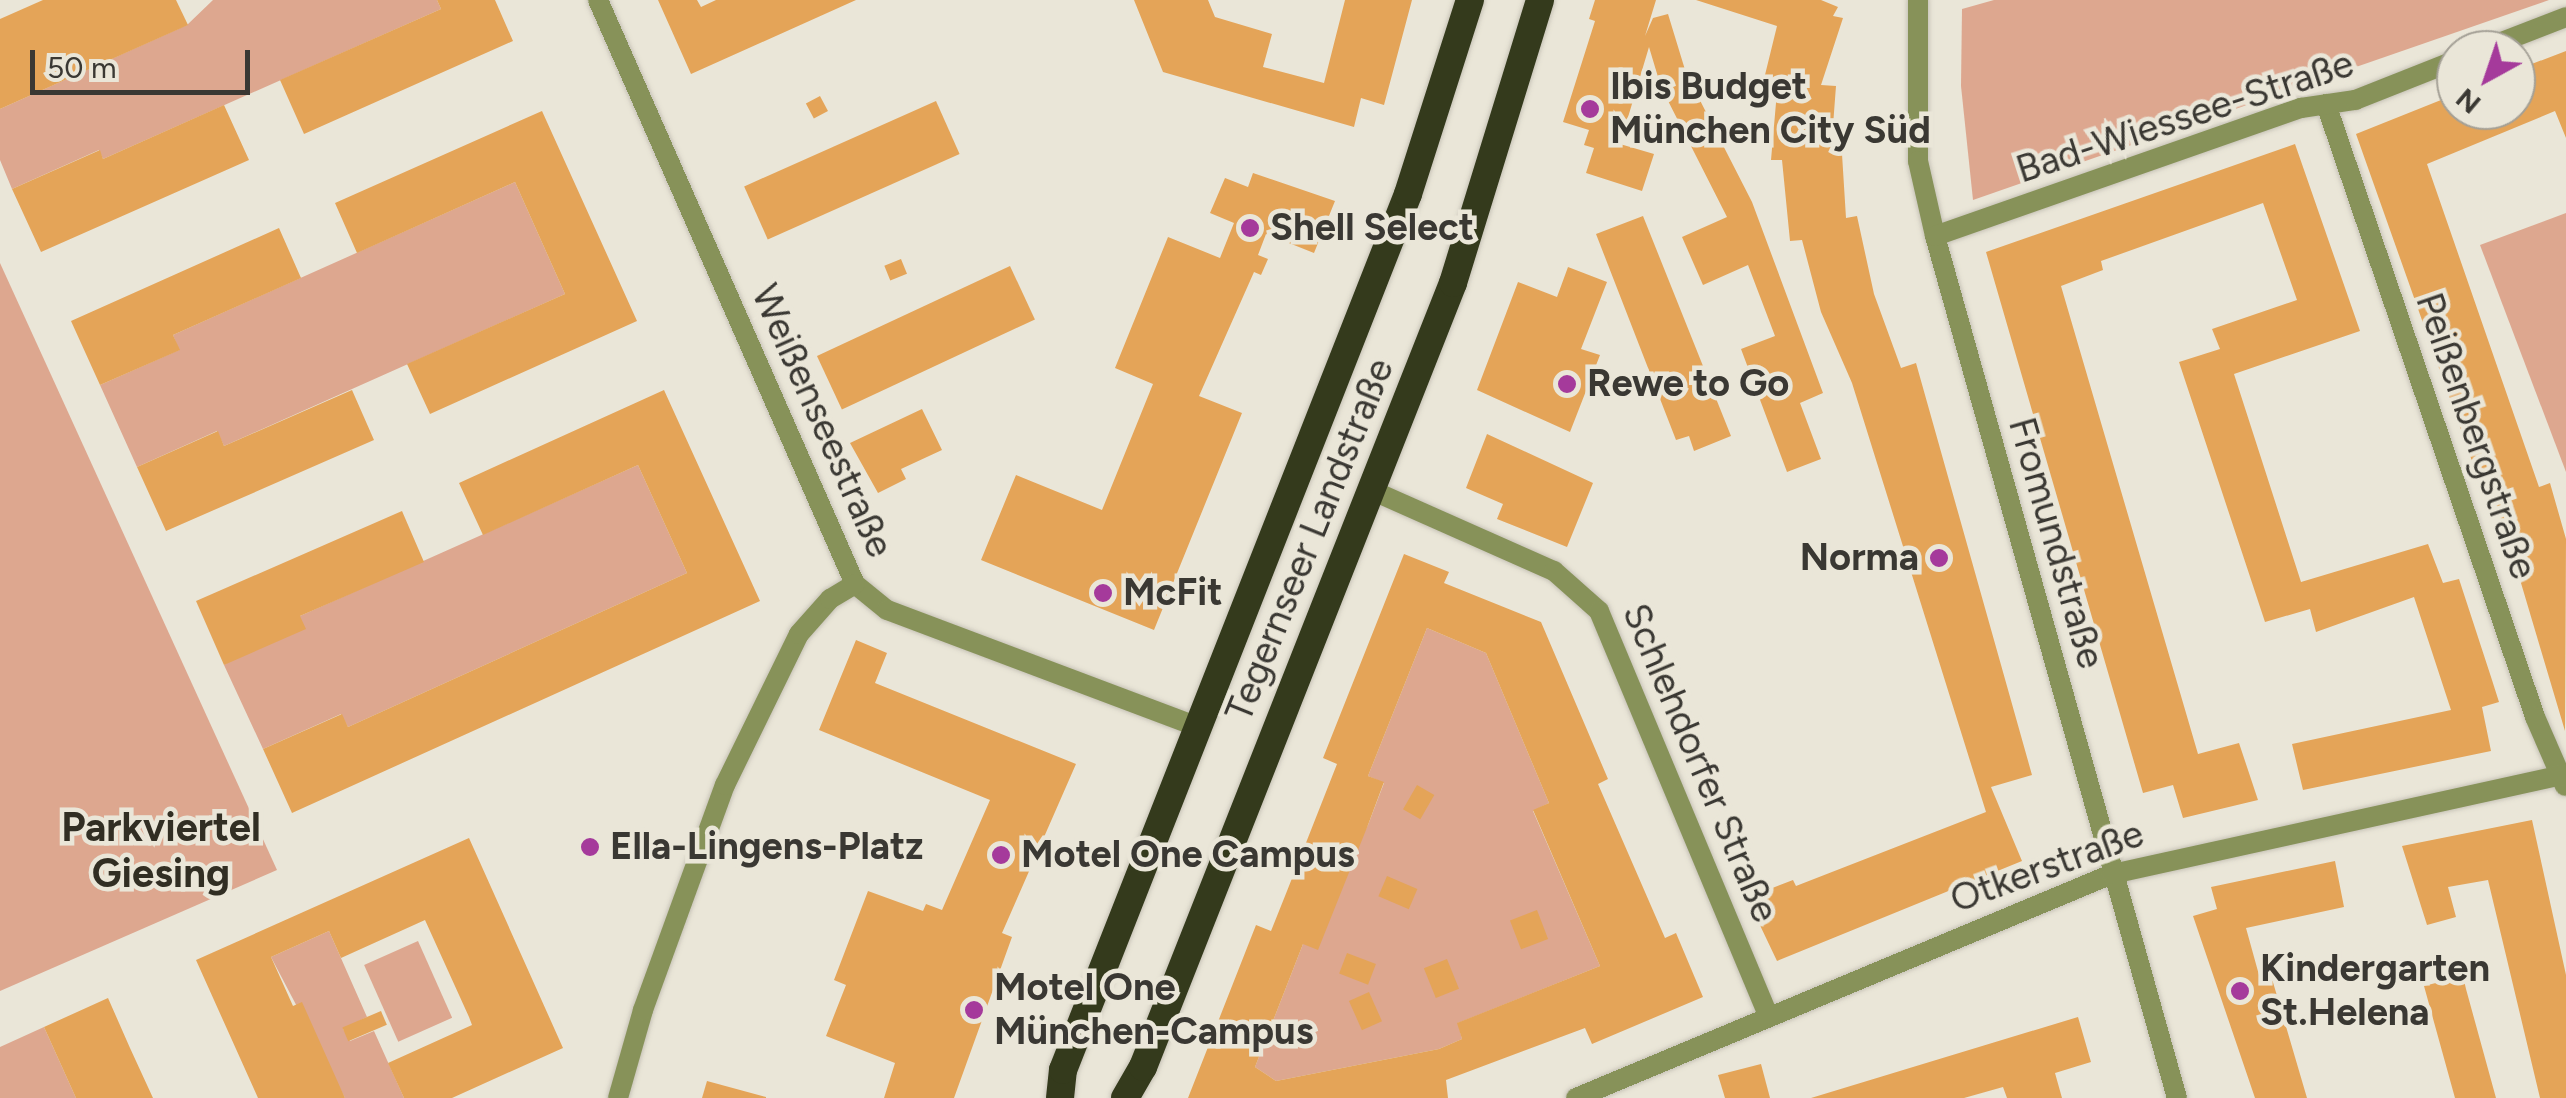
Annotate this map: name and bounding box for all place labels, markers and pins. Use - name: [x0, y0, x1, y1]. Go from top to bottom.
- place label: Ibis Budget München City Süd: [1610, 64, 1931, 153]
- marker: Ibis Budget München City Süd: [1579, 98, 1601, 120]
- place label: Shell Select: [1270, 205, 1474, 251]
- marker: Shell Select: [1239, 217, 1261, 239]
- place label: Rewe to Go: [1587, 361, 1789, 407]
- marker: Rewe to Go: [1556, 373, 1578, 395]
- place label: Norma: [1800, 535, 1919, 581]
- marker: Norma: [1928, 547, 1950, 569]
- place label: McFit: [1123, 570, 1223, 616]
- marker: McFit: [1092, 582, 1114, 604]
- place label: Ella-Lingens-Platz: [610, 824, 923, 870]
- place label: Motel One Campus: [1021, 832, 1355, 878]
- marker: Ella-Lingens-Platz: [579, 836, 601, 858]
- marker: Motel One Campus: [990, 844, 1012, 866]
- place label: Kindergarten St.Helena: [2260, 946, 2490, 1036]
- place label: Motel One München-Campus: [994, 965, 1313, 1054]
- marker: Kindergarten St.Helena: [2229, 980, 2251, 1002]
- marker: Motel One München-Campus: [963, 999, 985, 1021]

